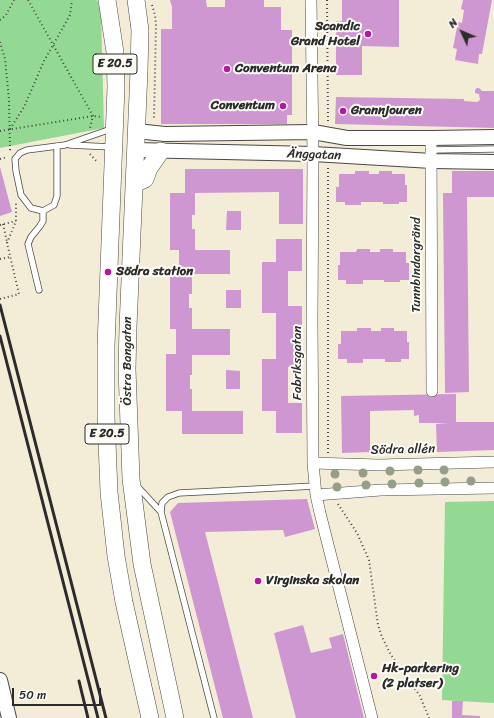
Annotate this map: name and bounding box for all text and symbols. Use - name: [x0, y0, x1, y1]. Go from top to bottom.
- north arrow: [442, 12, 482, 52]
- text: N: [444, 14, 462, 33]
- place label: Scandic Grand Hotel: [291, 19, 360, 50]
- marker: Scandic Grand Hotel: [363, 29, 373, 39]
- road number: E 20.5: [93, 54, 137, 74]
- place label: Conventum Arena: [235, 61, 337, 77]
- marker: Conventum Arena: [222, 64, 232, 74]
- place label: Conventum: [211, 98, 275, 114]
- marker: Conventum: [278, 101, 288, 111]
- place label: Grannjouren: [351, 103, 422, 119]
- marker: Grannjouren: [338, 106, 348, 116]
- street label: Änggatan: [287, 146, 341, 164]
- street label: Tunnbindargränd: [409, 217, 425, 313]
- place label: Södra station: [116, 264, 193, 280]
- marker: Södra station: [103, 267, 113, 277]
- street label: Östra Bangatan: [120, 317, 136, 405]
- street label: Fabriksgatan: [290, 326, 306, 400]
- road number: E 20.5: [85, 424, 129, 444]
- street label: Södra allén: [371, 442, 435, 458]
- place label: Virginska skolan: [266, 573, 359, 589]
- marker: Virginska skolan: [253, 576, 263, 586]
- place label: Hk-parkering (2 platser): [382, 661, 459, 692]
- marker: Hk-parkering (2 platser): [369, 671, 379, 681]
- scale bar: [14, 680, 103, 706]
- text: 50 m: [19, 684, 46, 706]

